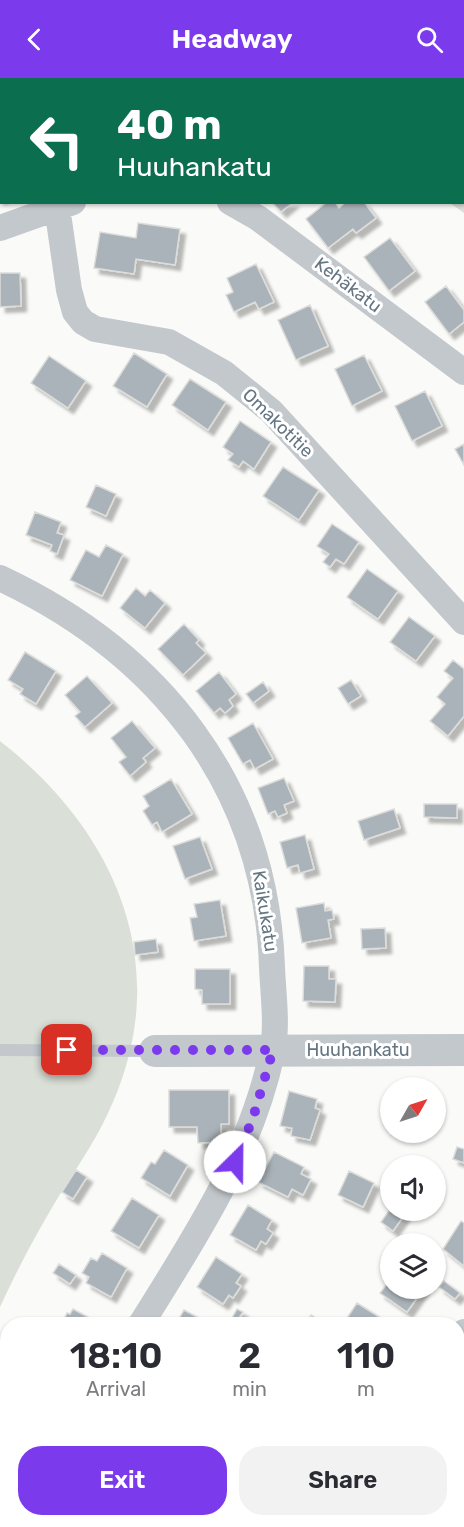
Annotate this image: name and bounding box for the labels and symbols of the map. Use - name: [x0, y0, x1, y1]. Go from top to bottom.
- street label: Kehäkatu: [310, 253, 386, 317]
- street label: Omakotitie: [238, 384, 318, 462]
- street label: Kaikukatu: [248, 869, 282, 953]
- pin: [41, 1024, 92, 1075]
- street label: Huuhankatu: [306, 1039, 410, 1061]
- north arrow: [380, 1077, 446, 1143]
- position arrow: [203, 1130, 267, 1194]

